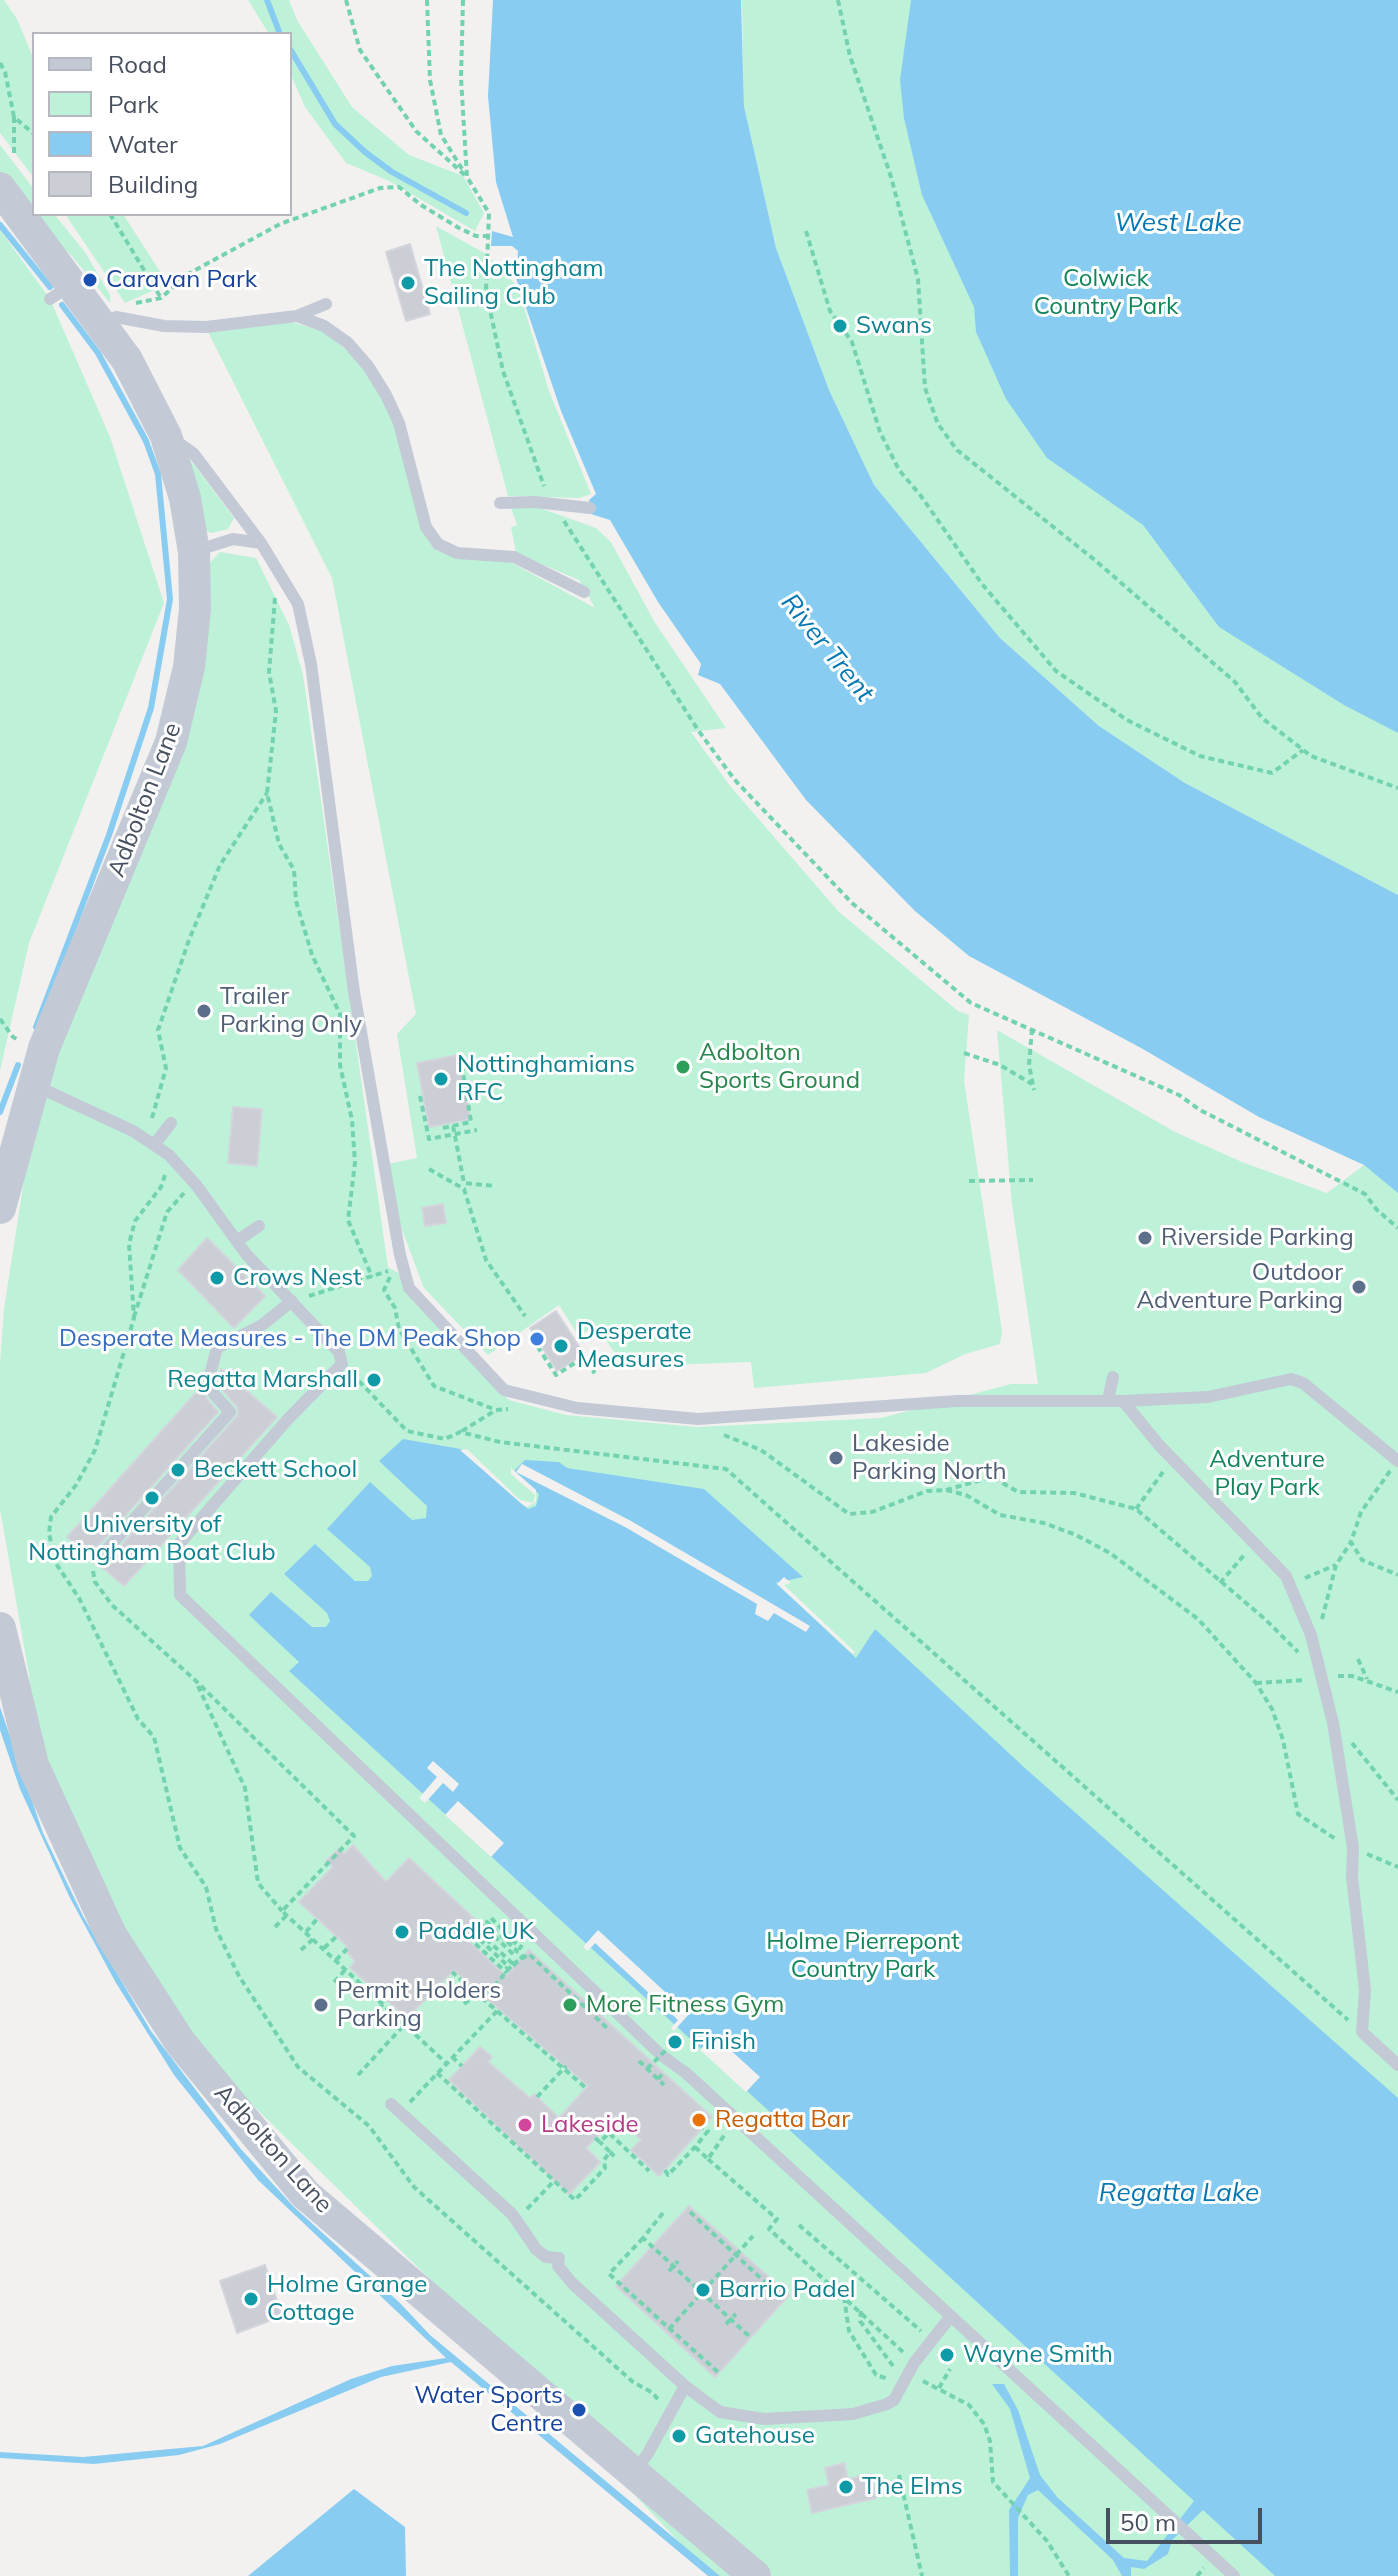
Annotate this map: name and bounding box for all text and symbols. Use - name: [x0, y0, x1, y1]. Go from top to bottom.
- legend: [32, 32, 292, 216]
- text: Road: [108, 49, 167, 79]
- text: Park: [108, 89, 159, 119]
- text: Water: [108, 129, 178, 159]
- text: Building: [108, 169, 198, 199]
- water label: West Lake: [1114, 207, 1242, 239]
- place label: The Nottingham Sailing Club: [424, 255, 604, 311]
- park label: Colwick Country Park: [1034, 265, 1178, 321]
- place label: Caravan Park: [106, 266, 257, 294]
- marker: Caravan Park: [81, 271, 99, 289]
- marker: The Nottingham Sailing Club: [399, 274, 417, 292]
- place label: Swans: [856, 312, 932, 340]
- marker: Swans: [831, 317, 849, 335]
- water label: River Trent: [774, 588, 880, 708]
- street label: Adbolton Lane: [102, 719, 188, 881]
- place label: Trailer Parking Only: [220, 983, 362, 1039]
- marker: Trailer Parking Only: [195, 1002, 213, 1020]
- place label: Adbolton Sports Ground: [699, 1039, 860, 1095]
- place label: Nottinghamians RFC: [457, 1051, 635, 1107]
- marker: Adbolton Sports Ground: [674, 1058, 692, 1076]
- marker: Nottinghamians RFC: [432, 1070, 450, 1088]
- place label: Riverside Parking: [1161, 1224, 1354, 1252]
- marker: Riverside Parking: [1136, 1229, 1154, 1247]
- place label: Outdoor Adventure Parking: [1136, 1259, 1343, 1315]
- place label: Crows Nest: [233, 1264, 361, 1292]
- marker: Crows Nest: [208, 1269, 226, 1287]
- marker: Outdoor Adventure Parking: [1350, 1278, 1368, 1296]
- place label: Desperate Measures: [577, 1318, 692, 1374]
- place label: Desperate Measures - The DM Peak Shop: [59, 1325, 521, 1353]
- marker: Desperate Measures - The DM Peak Shop: [528, 1330, 546, 1348]
- marker: Desperate Measures: [552, 1337, 570, 1355]
- place label: Regatta Marshall: [167, 1366, 358, 1394]
- marker: Regatta Marshall: [365, 1371, 383, 1389]
- place label: Lakeside Parking North: [852, 1430, 1006, 1486]
- park label: Adventure Play Park: [1209, 1446, 1325, 1502]
- marker: Lakeside Parking North: [827, 1449, 845, 1467]
- place label: Beckett School: [194, 1456, 357, 1484]
- marker: Beckett School: [169, 1461, 187, 1479]
- marker: University of Nottingham Boat Club: [143, 1489, 161, 1507]
- place label: University of Nottingham Boat Club: [28, 1511, 276, 1567]
- place label: Paddle UK: [418, 1918, 534, 1946]
- marker: Paddle UK: [393, 1923, 411, 1941]
- park label: Holme Pierrepont Country Park: [766, 1928, 960, 1984]
- place label: Permit Holders Parking: [337, 1977, 501, 2033]
- place label: More Fitness Gym: [586, 1991, 784, 2019]
- marker: Permit Holders Parking: [312, 1996, 330, 2014]
- marker: More Fitness Gym: [561, 1996, 579, 2014]
- place label: Finish: [691, 2028, 756, 2056]
- marker: Finish: [666, 2033, 684, 2051]
- street label: Adbolton Lane: [208, 2079, 338, 2219]
- place label: Regatta Bar: [715, 2106, 850, 2134]
- place label: Lakeside: [541, 2111, 639, 2139]
- marker: Regatta Bar: [690, 2111, 708, 2129]
- marker: Lakeside: [516, 2116, 534, 2134]
- water label: Regatta Lake: [1099, 2177, 1259, 2209]
- place label: Holme Grange Cottage: [267, 2271, 427, 2327]
- place label: Barrio Padel: [719, 2276, 855, 2304]
- marker: Barrio Padel: [694, 2281, 712, 2299]
- marker: Holme Grange Cottage: [242, 2290, 260, 2308]
- place label: Wayne Smith: [963, 2341, 1113, 2369]
- marker: Wayne Smith: [938, 2346, 956, 2364]
- place label: Water Sports Centre: [414, 2382, 563, 2438]
- marker: Water Sports Centre: [570, 2401, 588, 2419]
- place label: Gatehouse: [695, 2422, 815, 2450]
- marker: Gatehouse: [670, 2427, 688, 2445]
- place label: The Elms: [862, 2473, 963, 2501]
- marker: The Elms: [837, 2478, 855, 2496]
- scale bar: [1110, 2492, 1266, 2542]
- text: 50 m: [1120, 2507, 1176, 2537]

